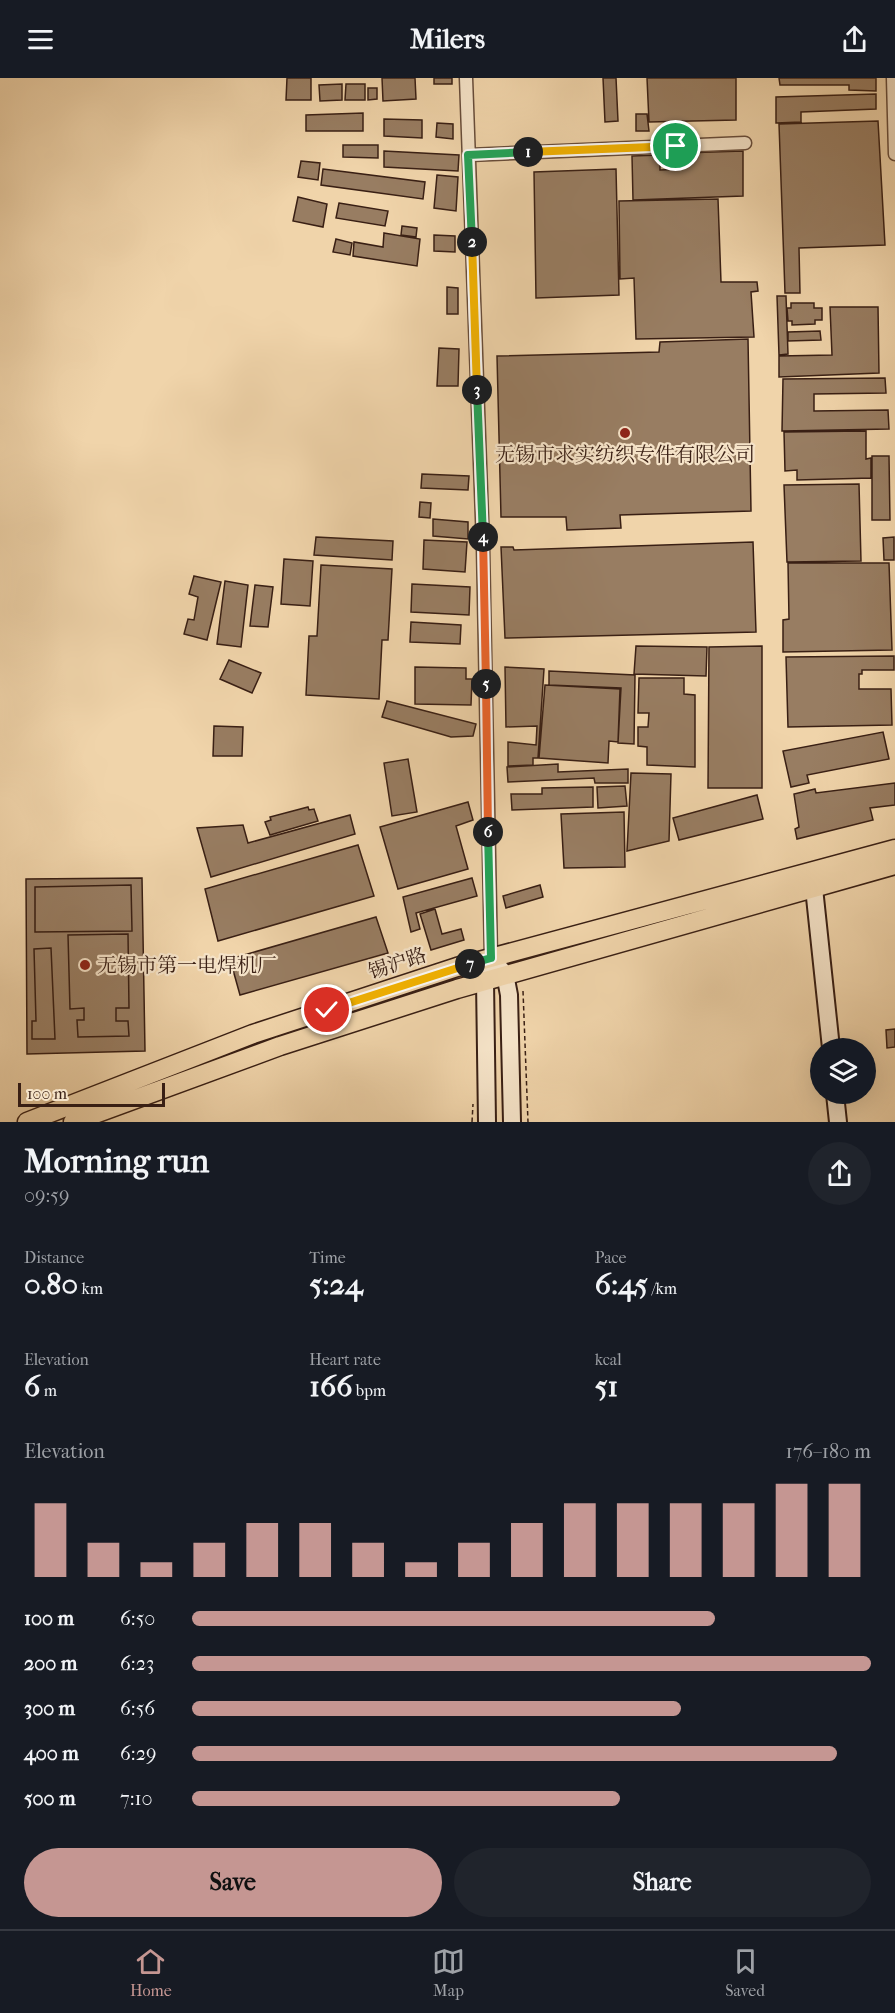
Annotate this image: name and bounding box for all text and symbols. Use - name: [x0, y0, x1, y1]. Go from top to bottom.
- icon: menu: [24, 23, 57, 56]
- text: Milers: [410, 23, 485, 55]
- icon: share: [838, 23, 871, 56]
- pin: [650, 120, 701, 171]
- icon: arrive: [659, 129, 692, 162]
- pin: 1: [513, 137, 543, 167]
- text: 1: [525, 142, 531, 161]
- pin: 2: [457, 227, 487, 257]
- text: 2: [468, 232, 476, 251]
- pin: 3: [462, 375, 492, 405]
- text: 3: [474, 380, 480, 399]
- marker: 无锡市求实纺织专件有限公司: [618, 426, 632, 440]
- place label: 无锡市求实纺织专件有限公司: [495, 443, 755, 466]
- pin: 4: [468, 522, 498, 552]
- text: 4: [478, 527, 488, 546]
- pin: 5: [471, 669, 501, 699]
- text: 5: [483, 674, 489, 693]
- pin: 6: [473, 817, 503, 847]
- text: 6: [484, 822, 492, 841]
- street label: 锡沪路: [365, 943, 429, 984]
- pin: 7: [455, 949, 485, 979]
- place label: 无锡市第一电焊机厂: [97, 954, 277, 977]
- text: 7: [466, 954, 474, 973]
- marker: 无锡市第一电焊机厂: [78, 958, 92, 972]
- pin: [301, 984, 352, 1035]
- icon: check: [310, 993, 343, 1026]
- map controls: [810, 1038, 876, 1104]
- button: layers: [810, 1038, 876, 1104]
- scale bar: [18, 1080, 165, 1108]
- text: 100 m: [27, 1084, 67, 1103]
- text: Morning run: [24, 1142, 209, 1181]
- button: share: [808, 1142, 871, 1205]
- text: 09:59: [24, 1184, 70, 1207]
- text: Distance: [24, 1248, 84, 1267]
- text: Time: [309, 1248, 346, 1267]
- text: Pace: [595, 1248, 627, 1267]
- text: 0.80: [24, 1267, 78, 1302]
- text: 5:24: [309, 1267, 363, 1302]
- text: 6:45: [595, 1267, 648, 1302]
- text: km: [78, 1279, 103, 1298]
- text: /km: [648, 1279, 677, 1298]
- text: Elevation: [24, 1350, 89, 1369]
- text: Heart rate: [309, 1350, 381, 1369]
- text: kcal: [595, 1350, 622, 1369]
- text: 6: [24, 1369, 40, 1404]
- text: 166: [309, 1369, 352, 1404]
- text: 51: [595, 1369, 618, 1404]
- text: m: [40, 1381, 57, 1400]
- text: bpm: [352, 1381, 386, 1400]
- text: Elevation: [24, 1440, 105, 1463]
- text: 176–180 m: [786, 1440, 871, 1463]
- text: 100 m: [24, 1607, 74, 1630]
- text: 6:50: [120, 1607, 155, 1630]
- text: 200 m: [24, 1652, 77, 1675]
- text: 6:23: [120, 1652, 154, 1675]
- text: 300 m: [24, 1697, 75, 1720]
- text: 6:56: [120, 1697, 155, 1720]
- text: 400 m: [24, 1742, 79, 1765]
- text: 6:29: [120, 1742, 156, 1765]
- text: 500 m: [24, 1787, 76, 1810]
- text: 7:10: [120, 1787, 153, 1810]
- button: Save: [24, 1848, 442, 1917]
- button: Share: [454, 1848, 871, 1917]
- tab: Home: [130, 1945, 172, 2000]
- tab: Map: [432, 1945, 465, 2000]
- tab: Saved: [725, 1945, 765, 2000]

